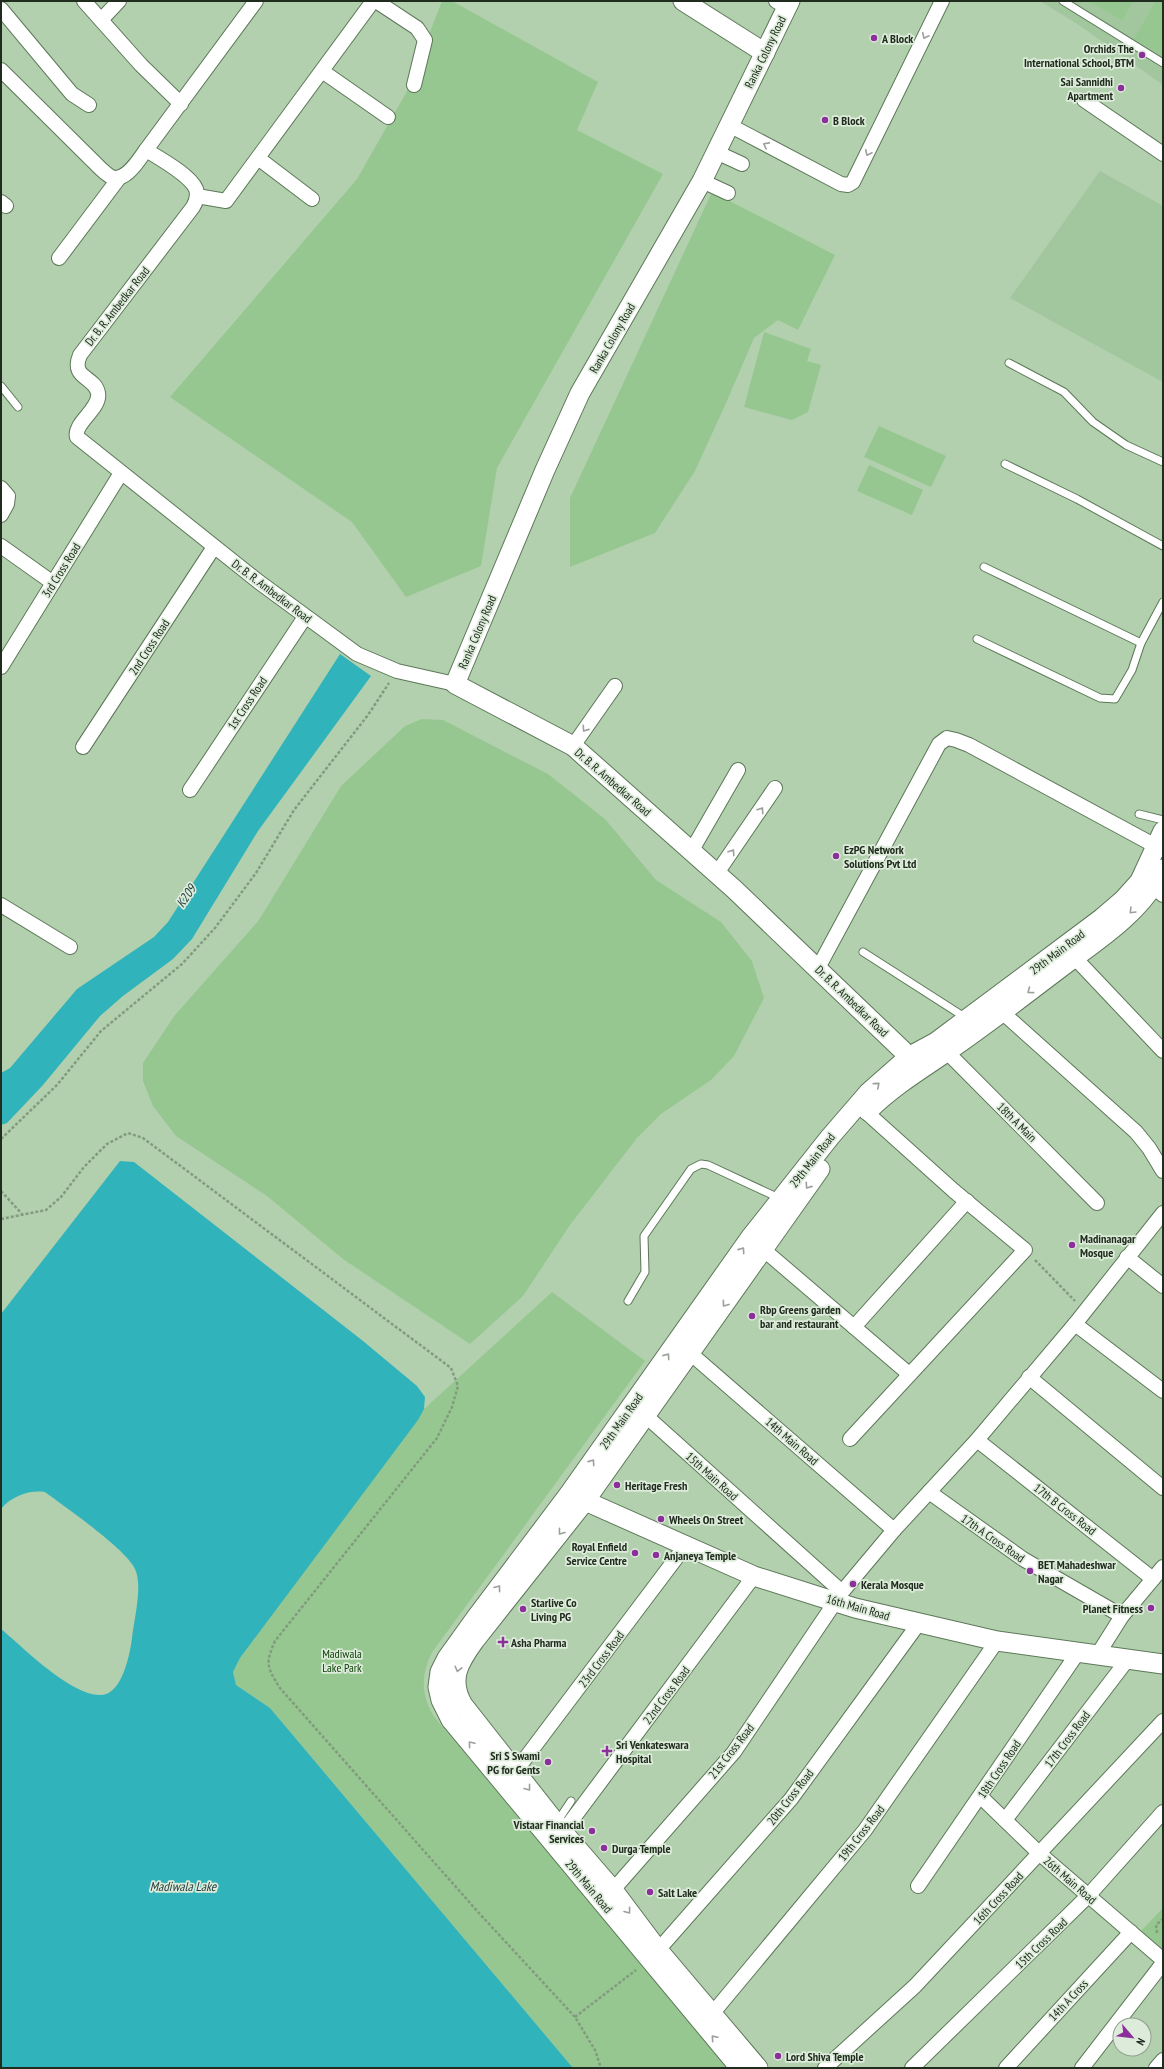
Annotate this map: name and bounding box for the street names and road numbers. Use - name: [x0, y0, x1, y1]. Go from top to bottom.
- street label: Ranka Colony Road: [741, 13, 789, 91]
- street label: Dr. B. R. Ambedkar Road: [81, 263, 153, 349]
- street label: Ranka Colony Road: [586, 300, 638, 376]
- street label: 3rd Cross Road: [38, 540, 84, 600]
- street label: Dr. B. R. Ambedkar Road: [229, 556, 315, 626]
- street label: Ranka Colony Road: [455, 593, 499, 671]
- street label: 2nd Cross Road: [125, 616, 173, 678]
- street label: 1st Cross Road: [224, 674, 270, 732]
- street label: Dr. B. R. Ambedkar Road: [572, 745, 654, 819]
- street label: 29th Main Road: [1026, 926, 1088, 978]
- street label: Dr. B. R. Ambedkar Road: [812, 962, 892, 1040]
- street label: 18th A Main: [994, 1099, 1040, 1145]
- street label: 29th Main Road: [786, 1130, 838, 1190]
- street label: 29th Main Road: [596, 1390, 646, 1452]
- street label: 14th Main Road: [762, 1414, 822, 1468]
- street label: 15th Main Road: [683, 1449, 741, 1503]
- street label: 17th B Cross Road: [1031, 1480, 1099, 1538]
- street label: 17th A Cross Road: [958, 1511, 1028, 1565]
- street label: 16th Main Road: [825, 1591, 891, 1623]
- street label: 23rd Cross Road: [575, 1628, 627, 1690]
- street label: 22nd Cross Road: [639, 1663, 693, 1727]
- street label: 17th Cross Road: [1041, 1708, 1093, 1770]
- street label: 21st Cross Road: [705, 1721, 757, 1781]
- street label: 18th Cross Road: [974, 1737, 1024, 1801]
- street label: 20th Cross Road: [764, 1766, 816, 1828]
- street label: 19th Cross Road: [835, 1802, 887, 1864]
- street label: 26th Main Road: [1040, 1853, 1100, 1907]
- street label: 29th Main Road: [562, 1856, 616, 1916]
- street label: 16th Cross Road: [970, 1868, 1026, 1928]
- street label: 15th Cross Road: [1012, 1914, 1070, 1972]
- street label: 14th A Cross: [1045, 1976, 1091, 2024]

